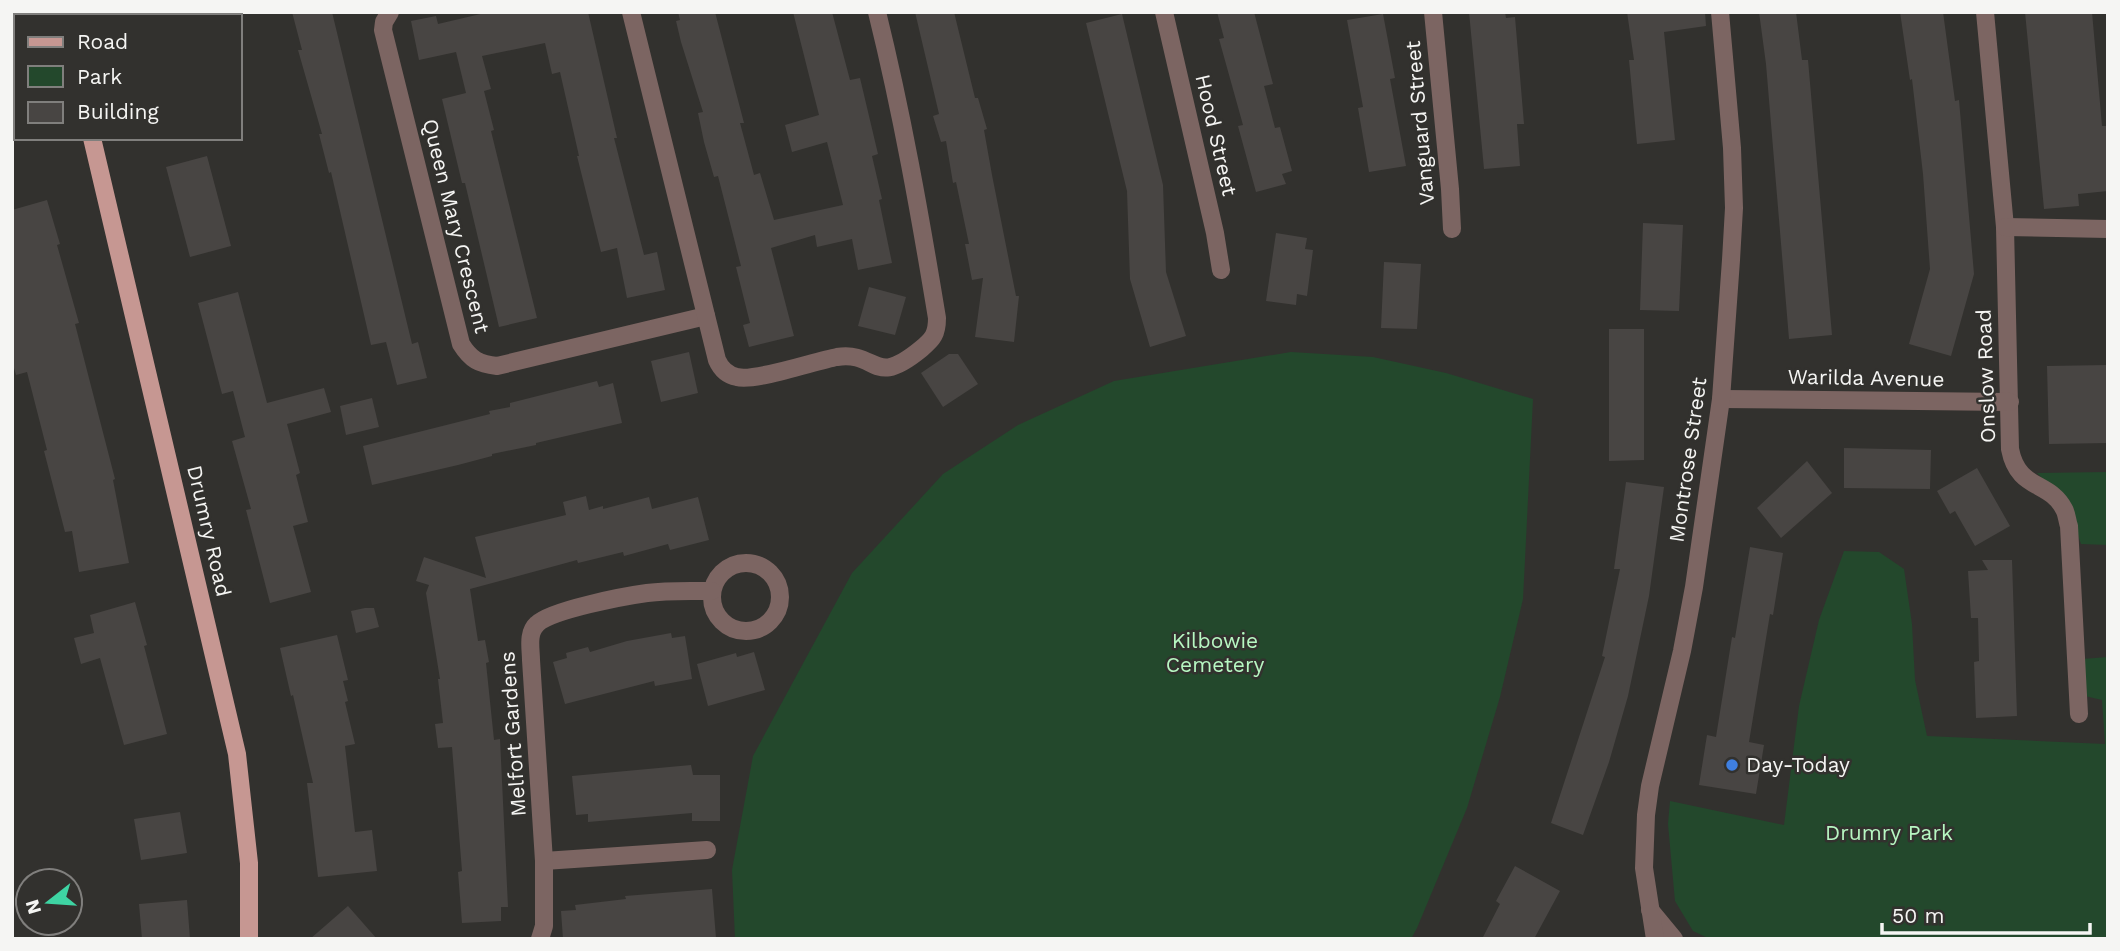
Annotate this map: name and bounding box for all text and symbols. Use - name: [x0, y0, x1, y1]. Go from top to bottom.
- legend: [14, 14, 242, 140]
- text: Road: [77, 29, 128, 54]
- street label: Vanguard Street: [1400, 40, 1439, 206]
- text: Park: [77, 64, 122, 89]
- street label: Hood Street: [1190, 72, 1243, 198]
- text: Building: [77, 99, 159, 124]
- street label: Queen Mary Crescent: [418, 116, 495, 336]
- street label: Onslow Road: [1971, 309, 2000, 443]
- street label: Warilda Avenue: [1787, 364, 1945, 391]
- street label: Montrose Street: [1664, 376, 1711, 544]
- street label: Drumry Road: [182, 463, 237, 599]
- park label: Kilbowie Cemetery: [1166, 628, 1264, 677]
- street label: Melfort Gardens: [494, 651, 531, 817]
- place label: Day-Today: [1746, 752, 1850, 777]
- marker: Day-Today: [1724, 757, 1740, 773]
- park label: Drumry Park: [1825, 820, 1953, 845]
- north arrow: [14, 867, 84, 937]
- scale bar: [1882, 892, 2090, 936]
- text: N: [20, 897, 46, 917]
- text: 50 m: [1892, 903, 1944, 928]

